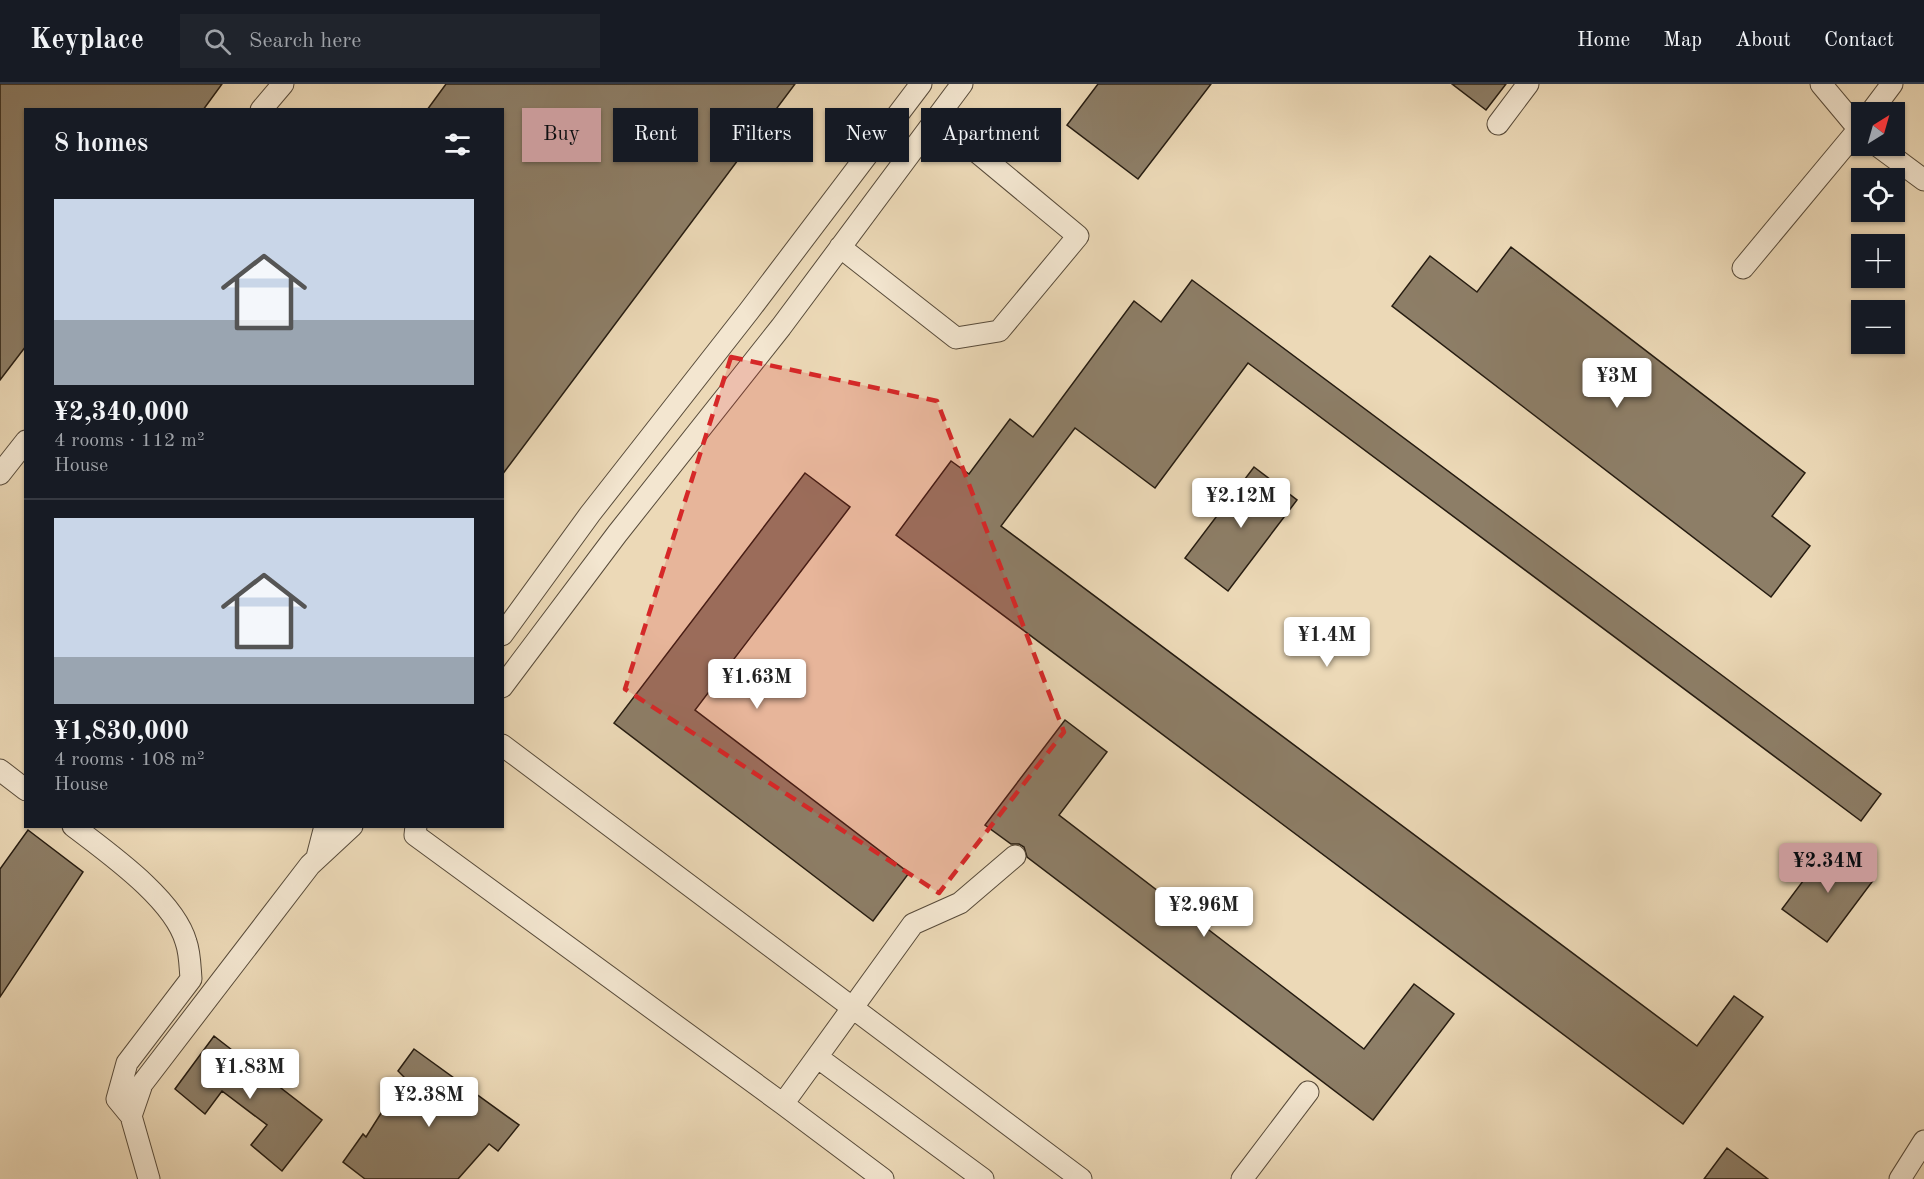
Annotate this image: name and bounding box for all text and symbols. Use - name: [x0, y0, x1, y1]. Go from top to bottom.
- search box: [180, 14, 600, 68]
- icon: search: [201, 25, 234, 58]
- text: Keyplace: [30, 27, 144, 55]
- text: Search here: [249, 30, 361, 52]
- text: Home: [1577, 30, 1630, 51]
- text: Map: [1663, 30, 1702, 51]
- text: About: [1735, 30, 1791, 51]
- text: Contact: [1824, 30, 1894, 51]
- north arrow: [1851, 102, 1905, 156]
- map controls: [1851, 102, 1905, 354]
- chip: Buy: [522, 108, 601, 162]
- chip: Rent: [613, 108, 698, 162]
- chip: Filters: [710, 108, 813, 162]
- chip: New: [825, 108, 909, 162]
- chip: Apartment: [921, 108, 1061, 162]
- icon: filters: [441, 128, 474, 161]
- text: 8 homes: [54, 131, 148, 157]
- button: locate: [1851, 168, 1905, 222]
- button: +: [1851, 234, 1905, 288]
- icon: home: [210, 238, 318, 346]
- button: −: [1851, 300, 1905, 354]
- pin: ¥3M: [1588, 358, 1646, 409]
- text: ¥3M: [1597, 367, 1638, 387]
- text: ¥2,340,000: [54, 400, 189, 426]
- text: 4 rooms · 112 m²: [54, 431, 204, 451]
- text: House: [54, 456, 108, 476]
- pin: ¥2.12M: [1192, 478, 1290, 529]
- text: ¥2.12M: [1206, 487, 1276, 507]
- icon: home: [210, 557, 318, 665]
- pin: ¥1.4M: [1285, 617, 1369, 668]
- text: ¥1.4M: [1298, 626, 1356, 646]
- pin: ¥1.63M: [708, 659, 806, 710]
- text: ¥1.63M: [722, 668, 792, 688]
- text: ¥1,830,000: [54, 719, 189, 745]
- text: 4 rooms · 108 m²: [54, 750, 204, 770]
- text: House: [54, 775, 108, 795]
- pin: ¥2.34M: [1779, 843, 1877, 894]
- text: ¥2.34M: [1793, 852, 1863, 872]
- pin: ¥2.96M: [1155, 887, 1253, 938]
- text: ¥2.96M: [1169, 896, 1239, 916]
- pin: ¥1.83M: [201, 1049, 299, 1100]
- text: ¥1.83M: [215, 1058, 285, 1078]
- pin: ¥2.38M: [380, 1077, 478, 1128]
- text: ¥2.38M: [394, 1086, 464, 1106]

